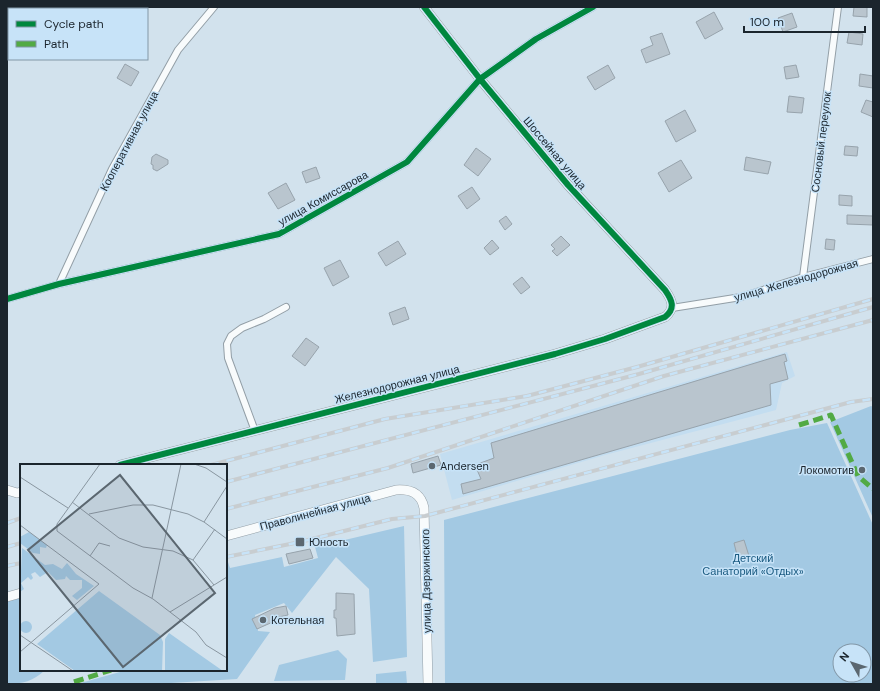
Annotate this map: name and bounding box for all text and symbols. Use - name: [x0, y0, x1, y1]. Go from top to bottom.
- legend: [8, 8, 148, 60]
- scale bar: [744, 8, 865, 34]
- text: 100 m: [750, 14, 784, 30]
- text: Cycle path: [44, 16, 104, 32]
- text: Path: [44, 36, 69, 52]
- street label: Кооперативная улица: [97, 88, 162, 193]
- street label: Сосновый переулок: [808, 91, 834, 193]
- street label: Шоссейная улица: [520, 114, 590, 193]
- street label: улица Комиссарова: [276, 167, 371, 229]
- street label: улица Железнодорожная: [732, 256, 860, 304]
- street label: Железнодорожная улица: [333, 361, 462, 406]
- place label: Andersen: [440, 459, 489, 473]
- marker: Andersen: [427, 461, 437, 471]
- place label: Локомотив: [799, 463, 854, 477]
- inset map: [20, 464, 227, 671]
- marker: Локомотив: [857, 465, 867, 475]
- street label: Праволинейная улица: [258, 490, 373, 534]
- street label: улица Дзержинского: [418, 529, 434, 633]
- place label: Юность: [309, 535, 349, 549]
- marker: Юность: [294, 536, 306, 548]
- park label: Детский Санаторий «Отдых»: [702, 551, 804, 578]
- place label: Котельная: [271, 613, 324, 627]
- marker: Котельная: [258, 615, 268, 625]
- north arrow: [832, 643, 872, 683]
- text: N: [836, 649, 852, 664]

